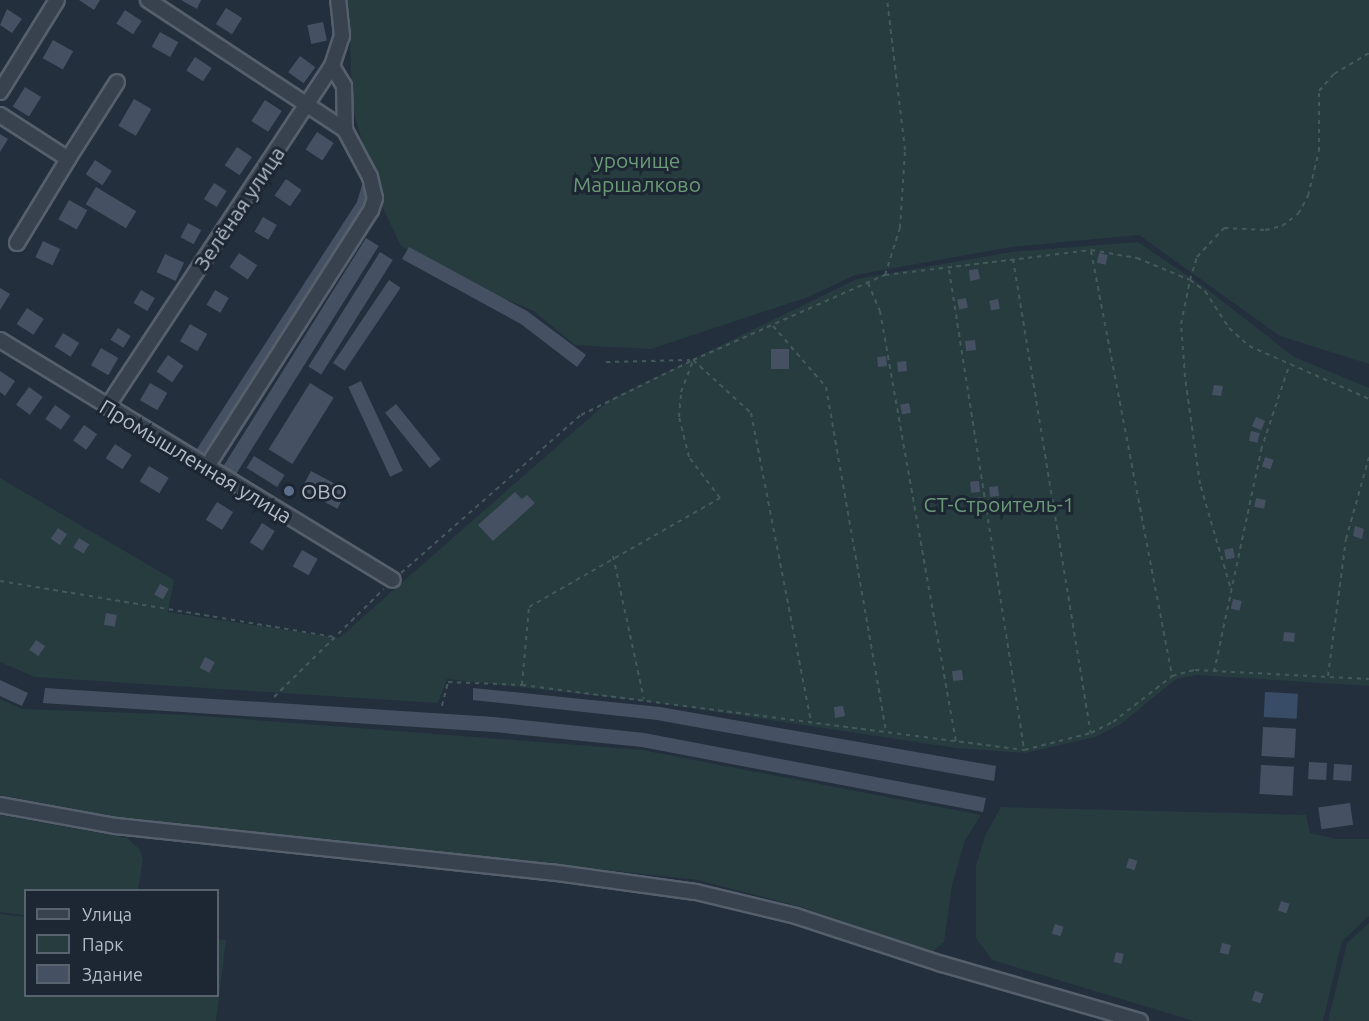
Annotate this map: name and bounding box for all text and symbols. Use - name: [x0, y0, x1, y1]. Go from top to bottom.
- street label: Зелёная улица: [188, 141, 290, 275]
- park label: урочище Маршалково: [573, 147, 701, 197]
- street label: Промышленная улица: [95, 394, 297, 528]
- place label: ОВО: [301, 478, 347, 504]
- marker: ОВО: [282, 484, 296, 498]
- park label: СТ-Строитель-1: [923, 491, 1075, 517]
- legend: [24, 889, 219, 997]
- text: Улица: [82, 904, 132, 924]
- text: Парк: [82, 934, 123, 954]
- text: Здание: [82, 964, 143, 984]

